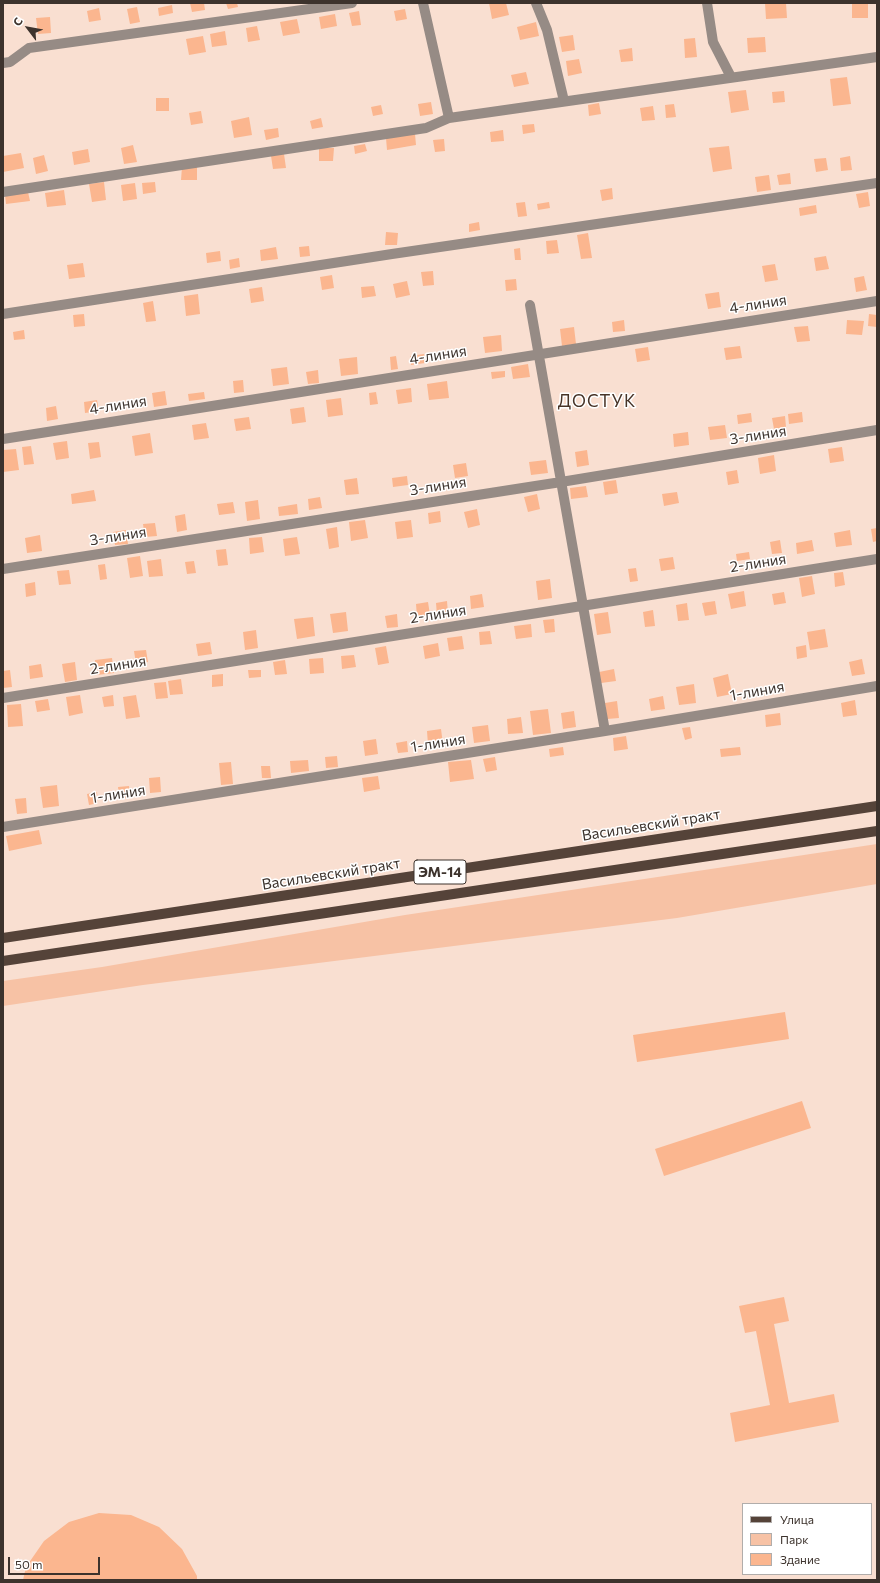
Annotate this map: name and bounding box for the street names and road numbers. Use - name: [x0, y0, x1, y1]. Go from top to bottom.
- street label: 4-линия: [728, 291, 788, 317]
- street label: 4-линия: [408, 342, 468, 368]
- street label: 4-линия: [88, 392, 148, 418]
- street label: 3-линия: [728, 422, 788, 448]
- street label: 3-линия: [408, 473, 468, 499]
- street label: 3-линия: [88, 523, 148, 549]
- street label: 2-линия: [728, 550, 788, 576]
- street label: 2-линия: [408, 601, 468, 627]
- street label: 2-линия: [88, 652, 148, 678]
- street label: 1-линия: [728, 677, 786, 705]
- street label: 1-линия: [409, 730, 467, 756]
- street label: 1-линия: [89, 781, 147, 807]
- street label: Васильевский тракт: [580, 805, 722, 845]
- street label: Васильевский тракт: [260, 854, 402, 894]
- road number: ЭМ-14: [414, 860, 466, 884]

